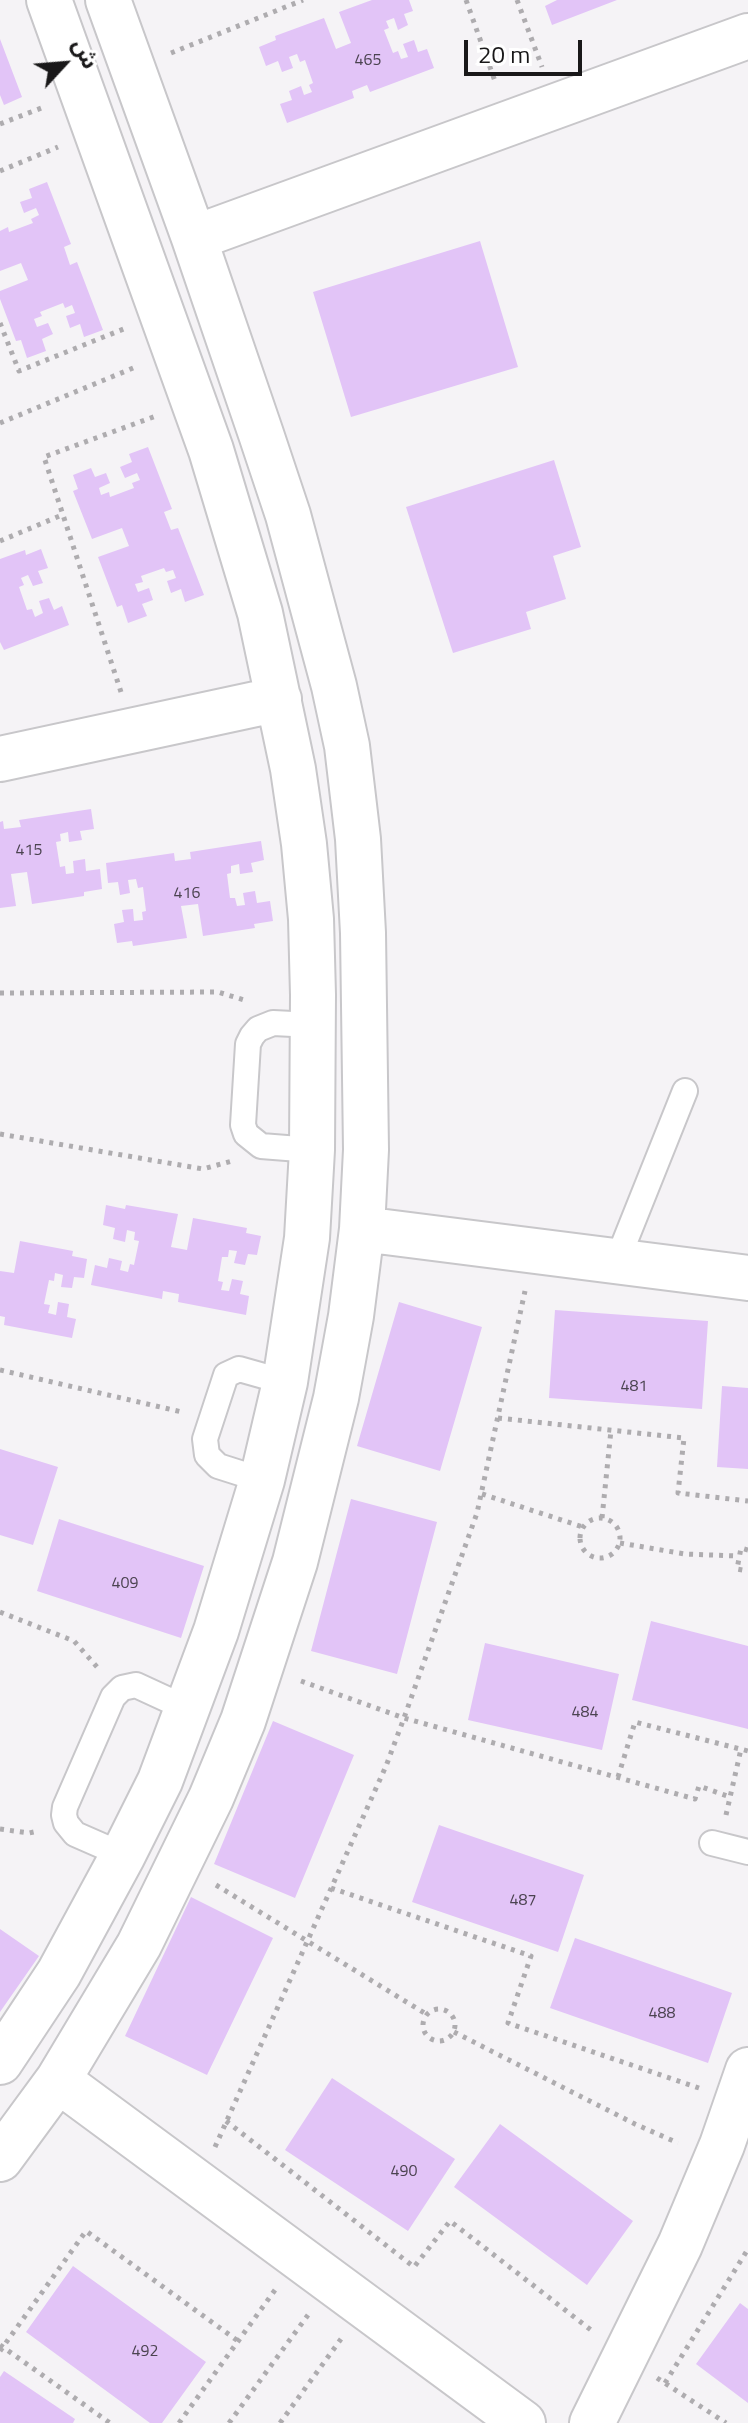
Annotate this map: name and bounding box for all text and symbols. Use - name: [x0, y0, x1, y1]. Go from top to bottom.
- north arrow: [24, 24, 104, 104]
- scale bar: [468, 24, 586, 74]
- text: ش: [64, 32, 107, 74]
- text: 20 m: [478, 36, 530, 72]
- house number: 465: [355, 51, 381, 71]
- house number: 415: [16, 841, 42, 861]
- house number: 416: [174, 884, 200, 904]
- house number: 481: [621, 1377, 647, 1397]
- house number: 409: [112, 1574, 138, 1594]
- house number: 484: [572, 1703, 598, 1723]
- house number: 487: [510, 1891, 536, 1911]
- house number: 488: [649, 2004, 675, 2024]
- house number: 490: [391, 2162, 417, 2182]
- house number: 492: [132, 2342, 158, 2362]

